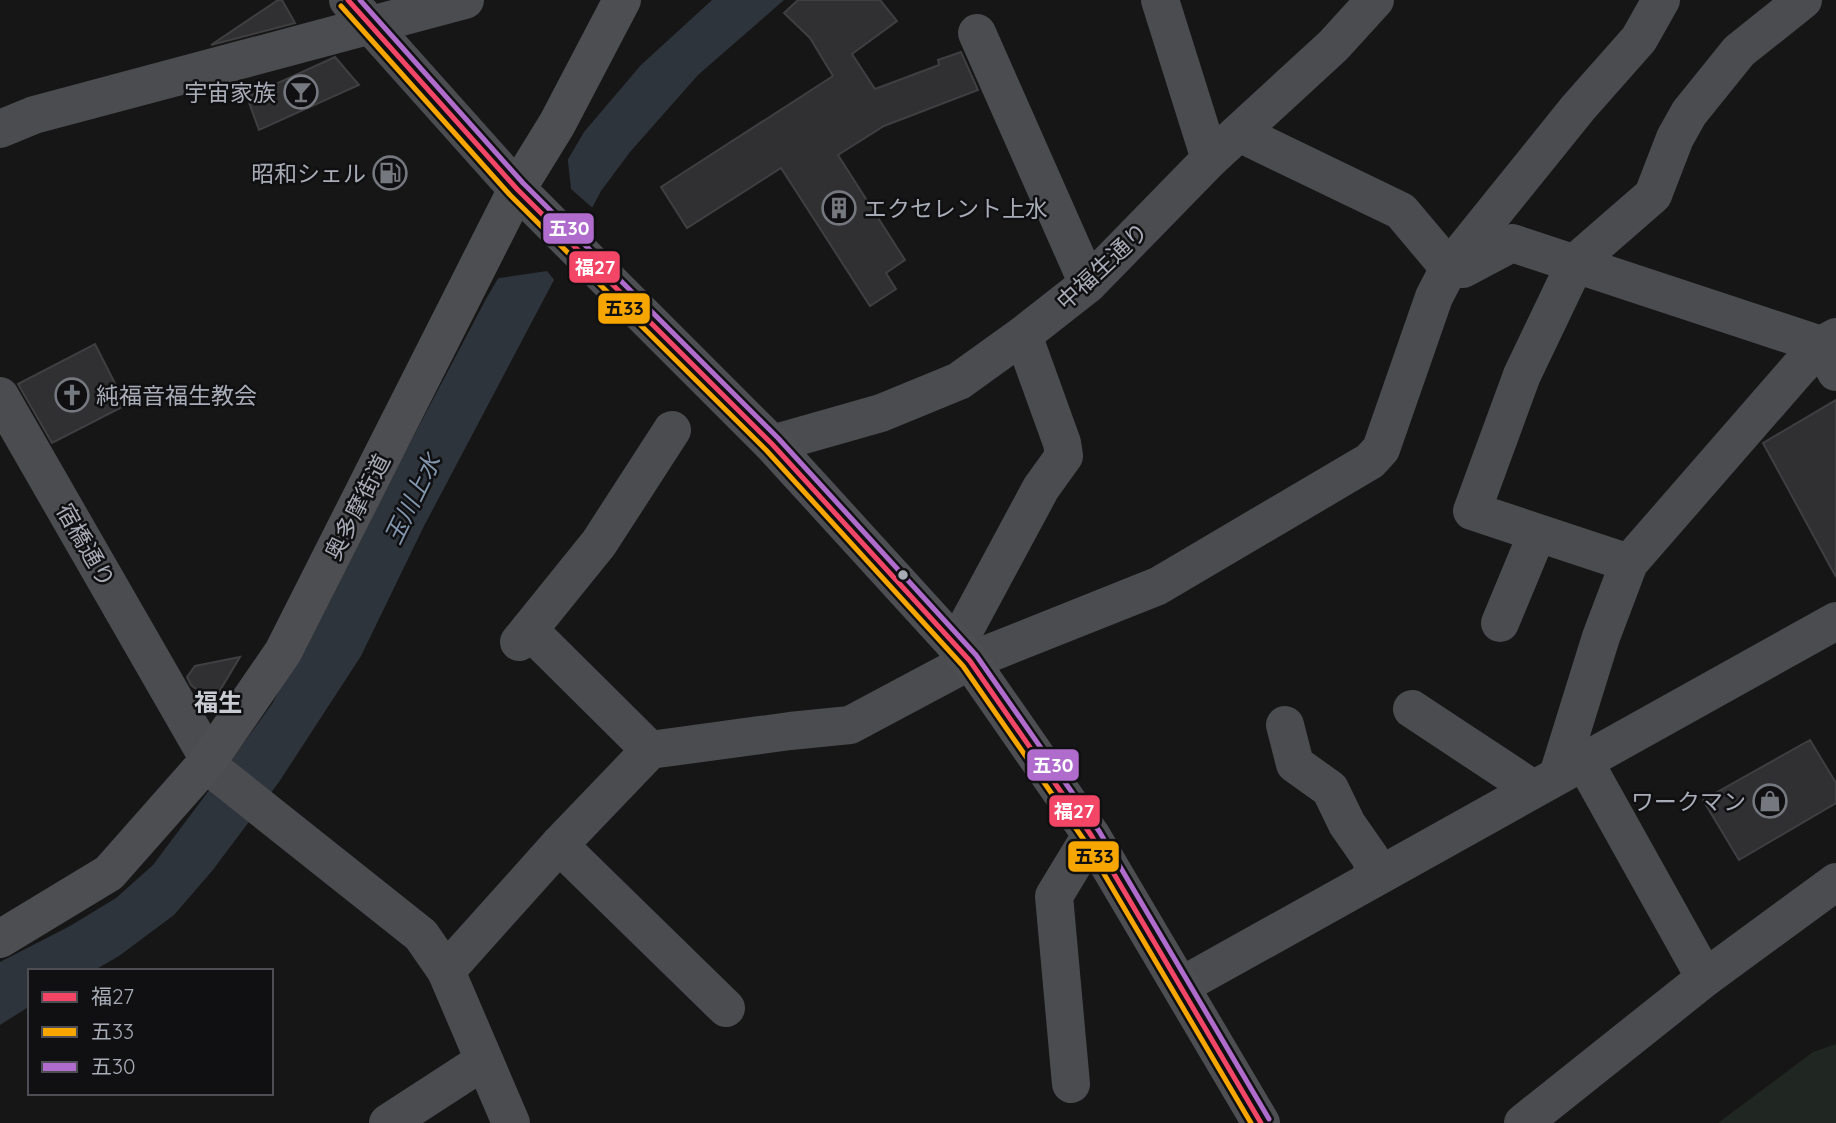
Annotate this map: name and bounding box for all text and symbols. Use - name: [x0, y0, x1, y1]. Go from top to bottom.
- bar icon: 宇宙家族: [282, 73, 320, 111]
- place label: 宇宙家族: [184, 78, 276, 107]
- fuel station icon: 昭和シェル: [371, 154, 409, 192]
- place label: 昭和シェル: [251, 159, 366, 188]
- building icon: エクセレント上水: [820, 189, 858, 227]
- place label: エクセレント上水: [864, 194, 1048, 223]
- line badge: 五30: [542, 212, 595, 245]
- text: 五30: [549, 216, 589, 240]
- street label: 中福生通り: [1050, 216, 1154, 316]
- line badge: 福27: [568, 250, 621, 284]
- text: 福27: [575, 255, 615, 279]
- line badge: 五33: [597, 292, 651, 325]
- text: 五33: [604, 296, 644, 320]
- church icon: 純福音福生教会: [53, 376, 91, 414]
- place label: 純福音福生教会: [96, 381, 257, 410]
- water label: 玉川上水: [377, 447, 448, 549]
- street label: 奥多摩街道: [318, 449, 396, 565]
- street label: 宿橋通り: [50, 498, 122, 592]
- unlabelled marker: [896, 568, 910, 582]
- district label: 福生: [194, 687, 242, 717]
- line badge: 五30: [1026, 748, 1080, 782]
- text: 五30: [1033, 753, 1073, 777]
- shop icon: ワークマン: [1751, 782, 1789, 820]
- place label: ワークマン: [1631, 787, 1746, 816]
- line badge: 福27: [1048, 794, 1101, 828]
- text: 福27: [1054, 799, 1094, 823]
- line badge: 五33: [1067, 840, 1120, 873]
- text: 五33: [1074, 844, 1114, 868]
- legend: [28, 969, 273, 1095]
- text: 福27: [91, 983, 134, 1009]
- text: 五33: [91, 1018, 134, 1044]
- text: 五30: [91, 1053, 136, 1079]

